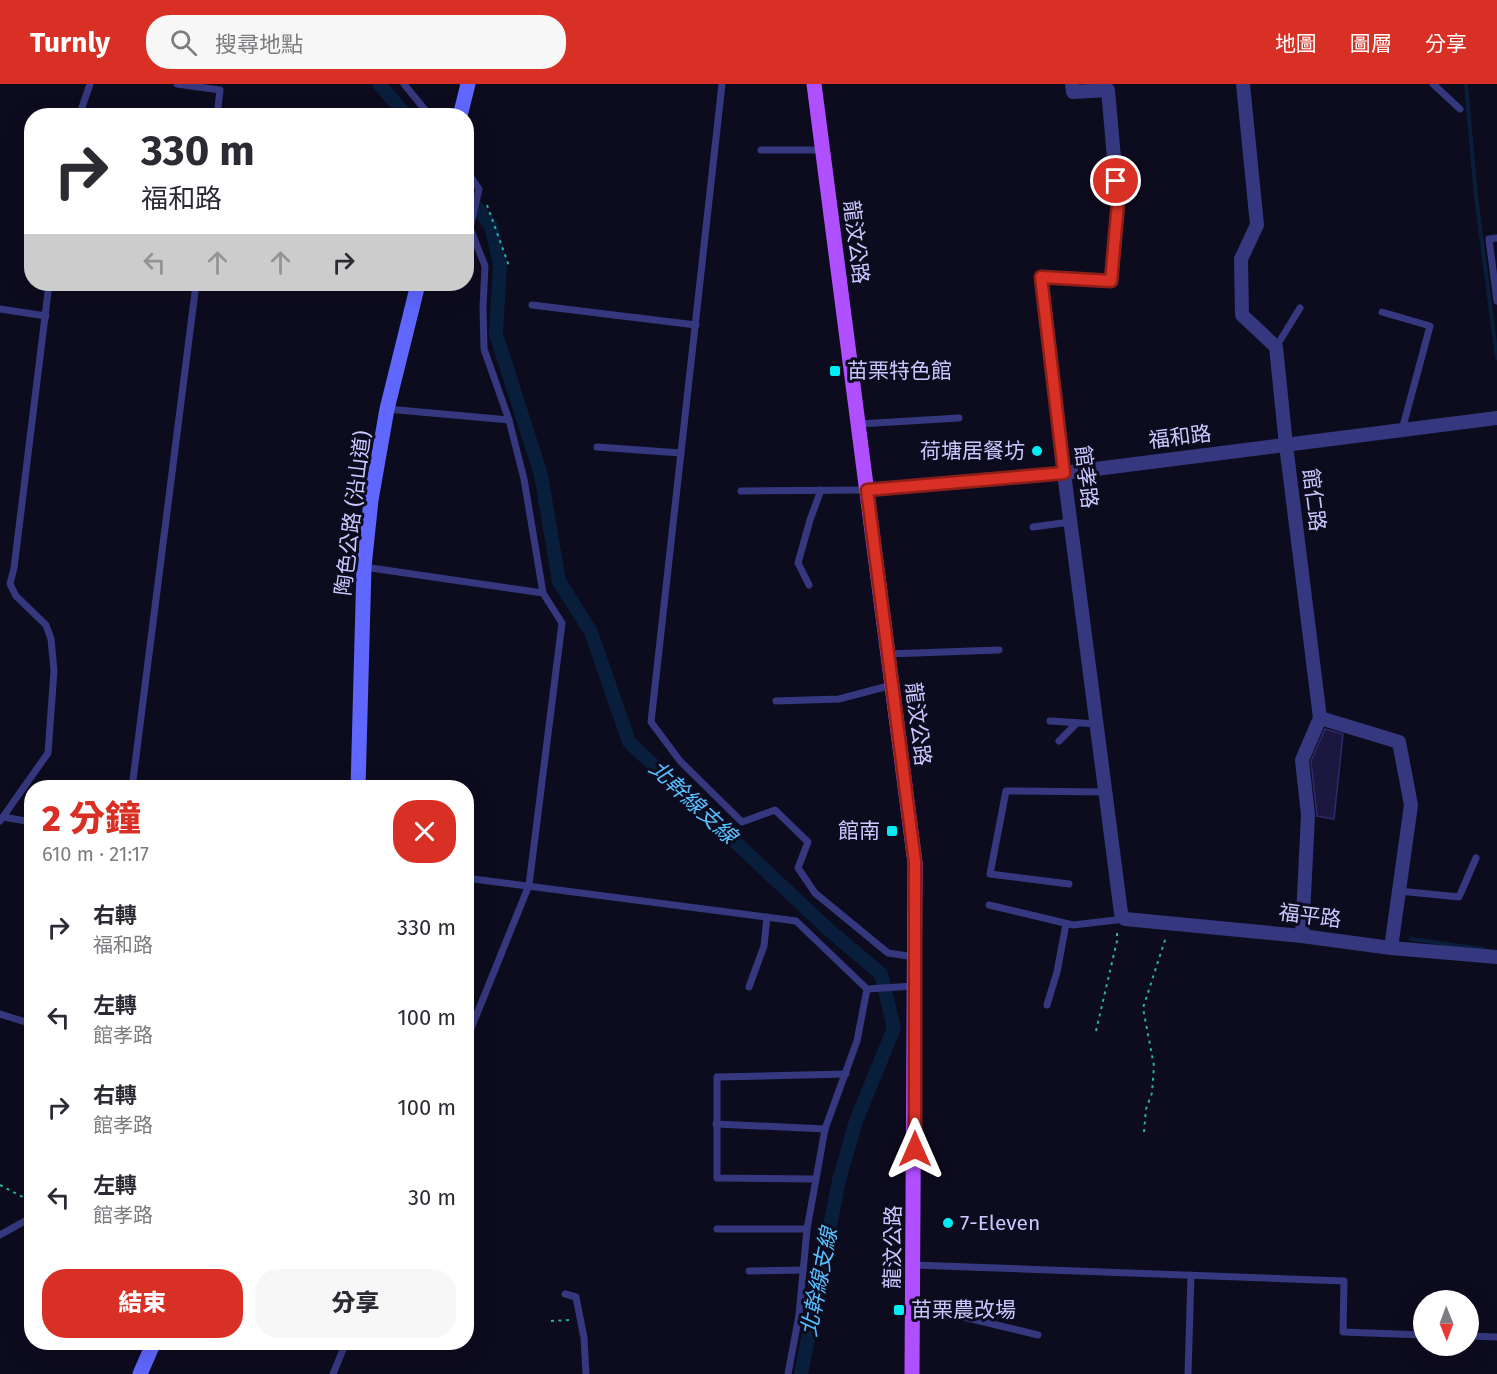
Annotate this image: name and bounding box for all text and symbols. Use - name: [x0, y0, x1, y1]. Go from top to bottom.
- search box: [146, 15, 566, 69]
- text: Turnly: [30, 26, 110, 59]
- icon: search: [167, 26, 200, 59]
- text: 搜尋地點: [215, 31, 303, 58]
- text: 地圖: [1275, 31, 1317, 57]
- text: 圖層: [1350, 31, 1392, 57]
- text: 分享: [1425, 31, 1467, 57]
- text: 330 m: [141, 126, 255, 176]
- icon: right: [42, 132, 120, 210]
- pin: [1090, 155, 1141, 206]
- icon: arrive: [1099, 164, 1132, 197]
- text: 福和路: [141, 183, 222, 215]
- street label: 龍汶公路: [838, 199, 874, 285]
- icon: left: [138, 246, 171, 279]
- icon: ahead: [201, 246, 234, 279]
- icon: ahead: [264, 246, 297, 279]
- icon: right: [327, 246, 360, 279]
- place label: 苗栗特色館: [847, 358, 952, 384]
- marker: 苗栗特色館: [828, 364, 842, 378]
- street label: 福和路: [1147, 420, 1213, 454]
- street label: 陶色公路 (沿山道): [330, 429, 376, 597]
- place label: 荷塘居餐坊: [920, 438, 1025, 464]
- marker: 荷塘居餐坊: [1030, 444, 1044, 458]
- street label: 館孝路: [1069, 444, 1103, 510]
- street label: 館仁路: [1297, 467, 1331, 533]
- street label: 龍汶公路: [900, 681, 936, 767]
- water label: 北幹線支線: [644, 755, 745, 851]
- text: 2 分鐘: [42, 797, 141, 841]
- button: close: [393, 800, 456, 863]
- place label: 館南: [838, 818, 880, 844]
- marker: 館南: [885, 824, 899, 838]
- text: 610 m · 21:17: [42, 842, 149, 866]
- street label: 福平路: [1277, 899, 1343, 933]
- text: 右轉: [93, 902, 137, 929]
- icon: right: [42, 911, 75, 944]
- text: 330 m: [397, 914, 456, 941]
- text: 福和路: [93, 933, 153, 957]
- text: 左轉: [93, 992, 137, 1019]
- icon: left: [42, 1001, 75, 1034]
- text: 100 m: [397, 1004, 456, 1031]
- text: 館孝路: [93, 1023, 153, 1047]
- text: 右轉: [93, 1082, 137, 1109]
- icon: right: [42, 1091, 75, 1124]
- text: 100 m: [397, 1094, 456, 1121]
- text: 館孝路: [93, 1113, 153, 1137]
- position arrow: [883, 1117, 947, 1181]
- text: 左轉: [93, 1172, 137, 1199]
- icon: left: [42, 1181, 75, 1214]
- text: 30 m: [408, 1184, 456, 1211]
- text: 館孝路: [93, 1203, 153, 1227]
- street label: 龍汶公路: [879, 1205, 907, 1289]
- place label: 7-Eleven: [960, 1210, 1040, 1236]
- marker: 7-Eleven: [941, 1216, 955, 1230]
- water label: 北幹線支線: [795, 1222, 843, 1339]
- button: 結束: [42, 1269, 243, 1338]
- button: 分享: [255, 1269, 456, 1338]
- north arrow: [1413, 1290, 1479, 1356]
- map controls: [1413, 1290, 1479, 1356]
- place label: 苗栗農改場: [911, 1297, 1016, 1323]
- marker: 苗栗農改場: [892, 1303, 906, 1317]

